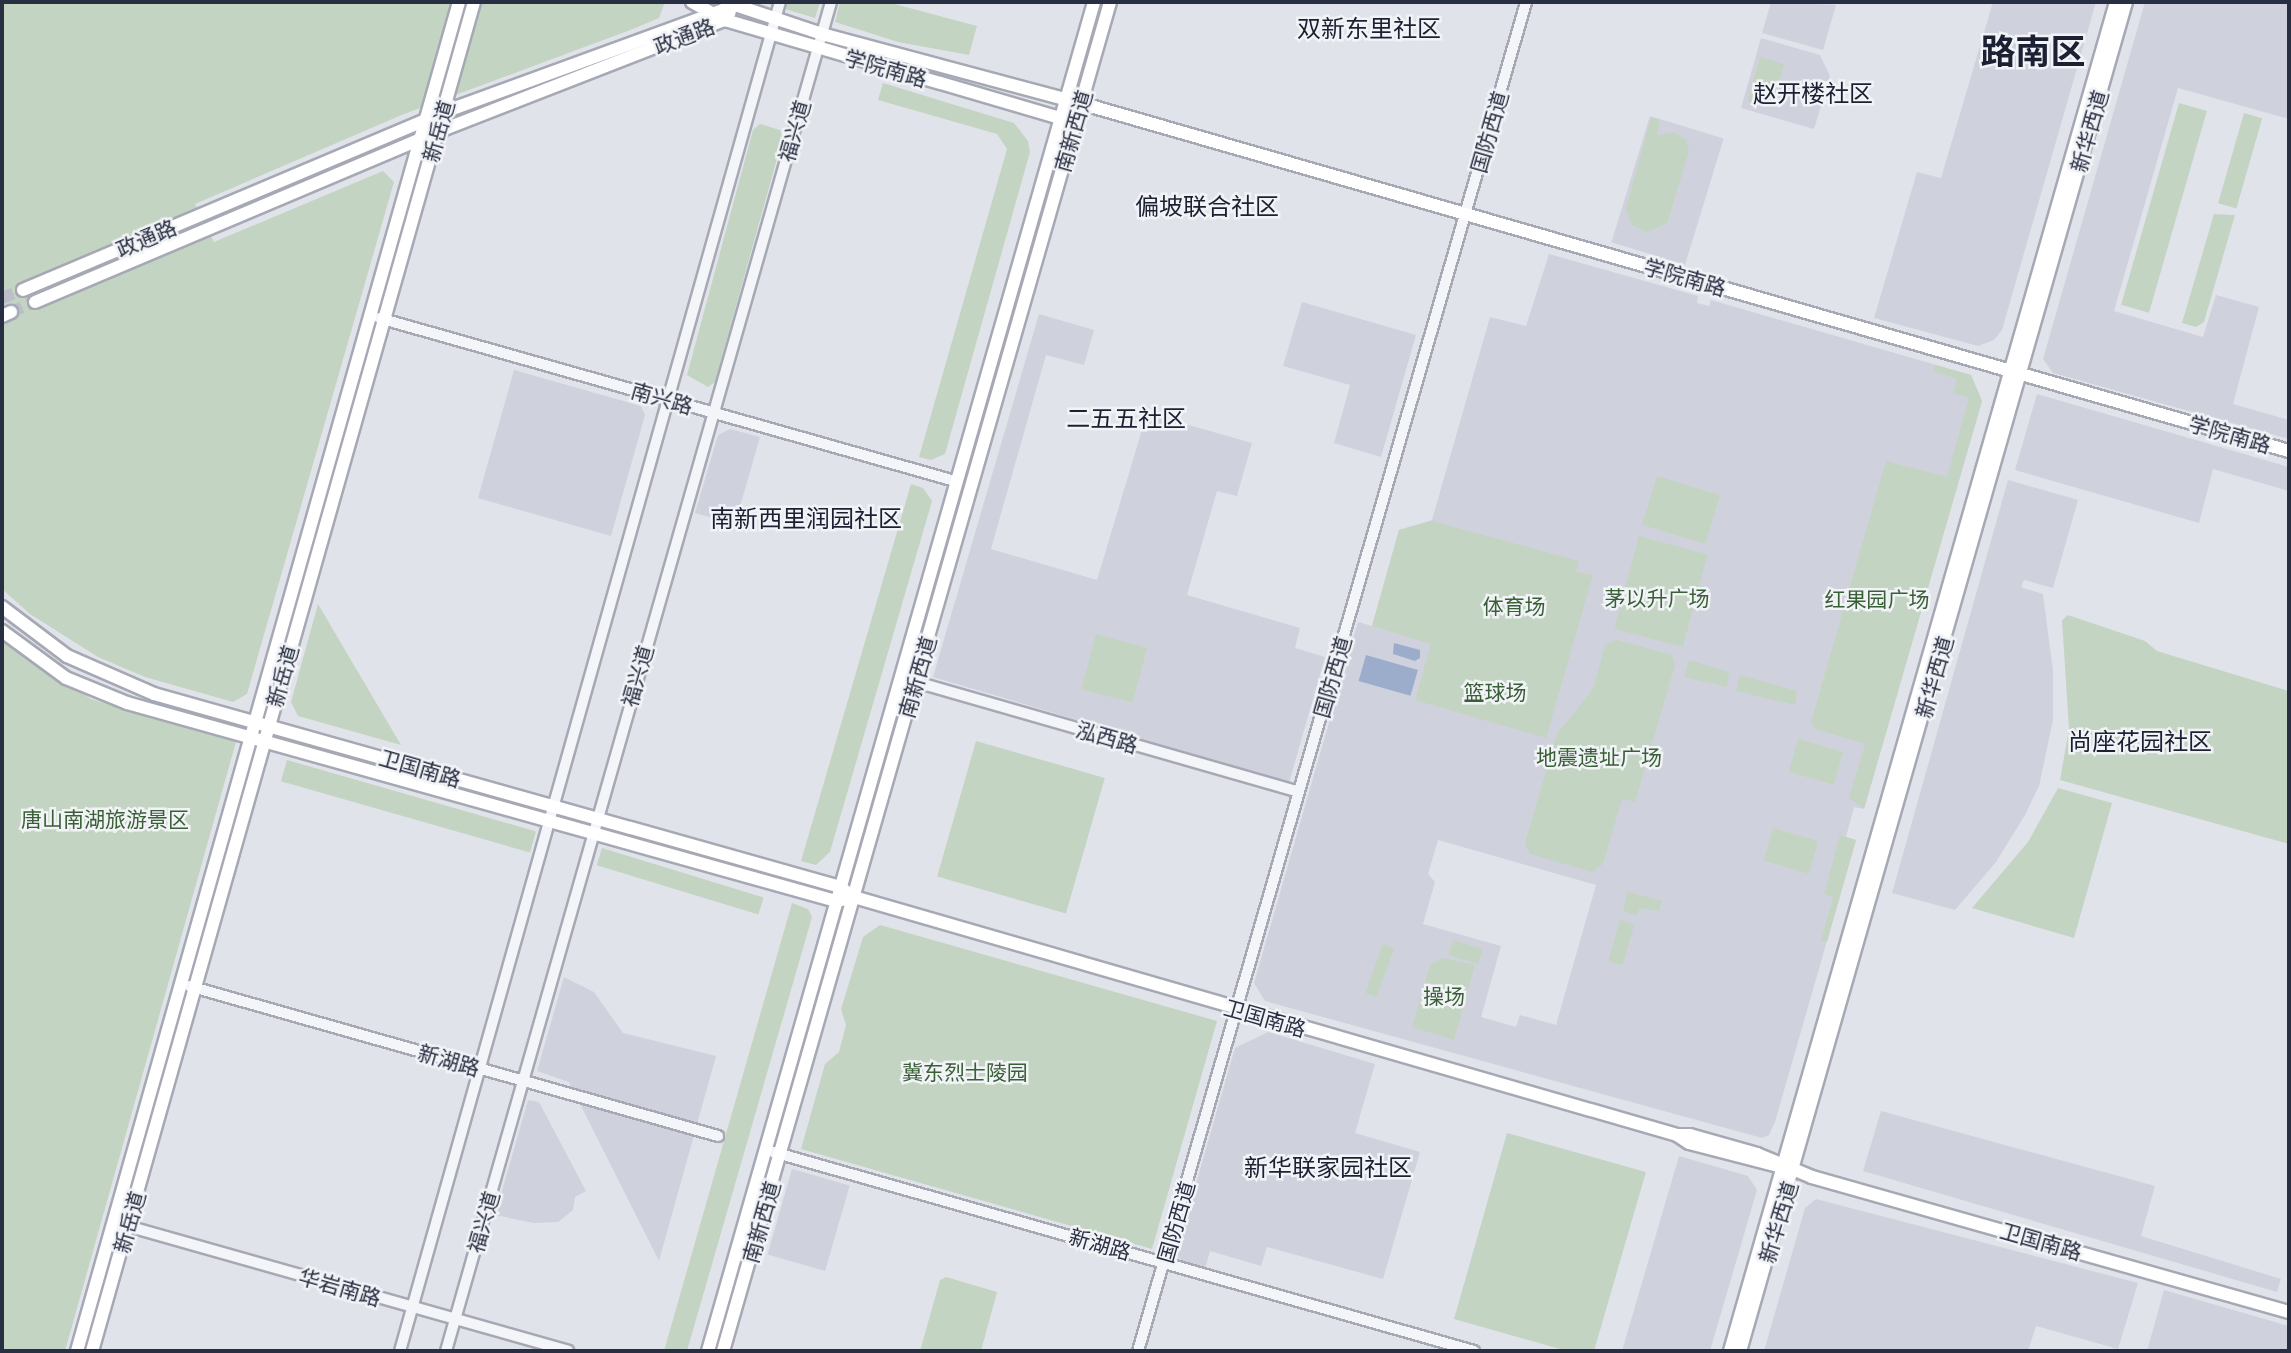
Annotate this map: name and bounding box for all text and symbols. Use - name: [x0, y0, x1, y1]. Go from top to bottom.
- street label: 政通路: [650, 13, 718, 59]
- district label: 双新东里社区: [1297, 15, 1441, 43]
- district label: 路南区: [1981, 30, 2085, 72]
- street label: 学院南路: [842, 44, 930, 92]
- district label: 赵开楼社区: [1753, 80, 1873, 108]
- street label: 南新西道: [1049, 87, 1097, 175]
- street label: 新华西道: [2065, 87, 2113, 175]
- street label: 国防西道: [1465, 88, 1513, 176]
- street label: 新岳道: [417, 97, 459, 165]
- street label: 福兴道: [773, 97, 815, 165]
- district label: 偏坡联合社区: [1135, 193, 1279, 221]
- street label: 政通路: [112, 214, 180, 262]
- street label: 学院南路: [1641, 253, 1729, 301]
- street label: 南兴路: [628, 377, 696, 419]
- district label: 二五五社区: [1066, 405, 1186, 433]
- street label: 学院南路: [2186, 410, 2274, 458]
- district label: 南新西里润园社区: [710, 505, 902, 533]
- park label: 茅以升广场: [1605, 585, 1709, 611]
- park label: 红果园广场: [1825, 586, 1929, 612]
- park label: 体育场: [1483, 593, 1545, 619]
- street label: 南新西道: [893, 633, 941, 721]
- street label: 国防西道: [1308, 633, 1356, 721]
- street label: 新华西道: [1910, 633, 1958, 721]
- street label: 新岳道: [261, 642, 303, 710]
- street label: 福兴道: [616, 642, 658, 710]
- park label: 篮球场: [1464, 679, 1526, 705]
- street label: 泓西路: [1073, 716, 1141, 758]
- district label: 尚座花园社区: [2068, 728, 2212, 756]
- street label: 卫国南路: [376, 744, 464, 792]
- park label: 地震遗址广场: [1536, 744, 1662, 770]
- park label: 唐山南湖旅游景区: [21, 806, 189, 832]
- park label: 操场: [1423, 983, 1465, 1009]
- street label: 卫国南路: [1221, 994, 1309, 1042]
- street label: 新湖路: [415, 1039, 483, 1081]
- park label: 冀东烈士陵园: [902, 1059, 1028, 1085]
- district label: 新华联家园社区: [1244, 1154, 1412, 1182]
- street label: 南新西道: [737, 1178, 785, 1266]
- street label: 国防西道: [1152, 1178, 1200, 1266]
- street label: 新华西道: [1754, 1178, 1802, 1266]
- street label: 新岳道: [108, 1188, 150, 1256]
- street label: 福兴道: [462, 1188, 504, 1256]
- street label: 卫国南路: [1997, 1217, 2085, 1265]
- street label: 新湖路: [1066, 1223, 1134, 1265]
- street label: 华岩南路: [296, 1263, 384, 1311]

